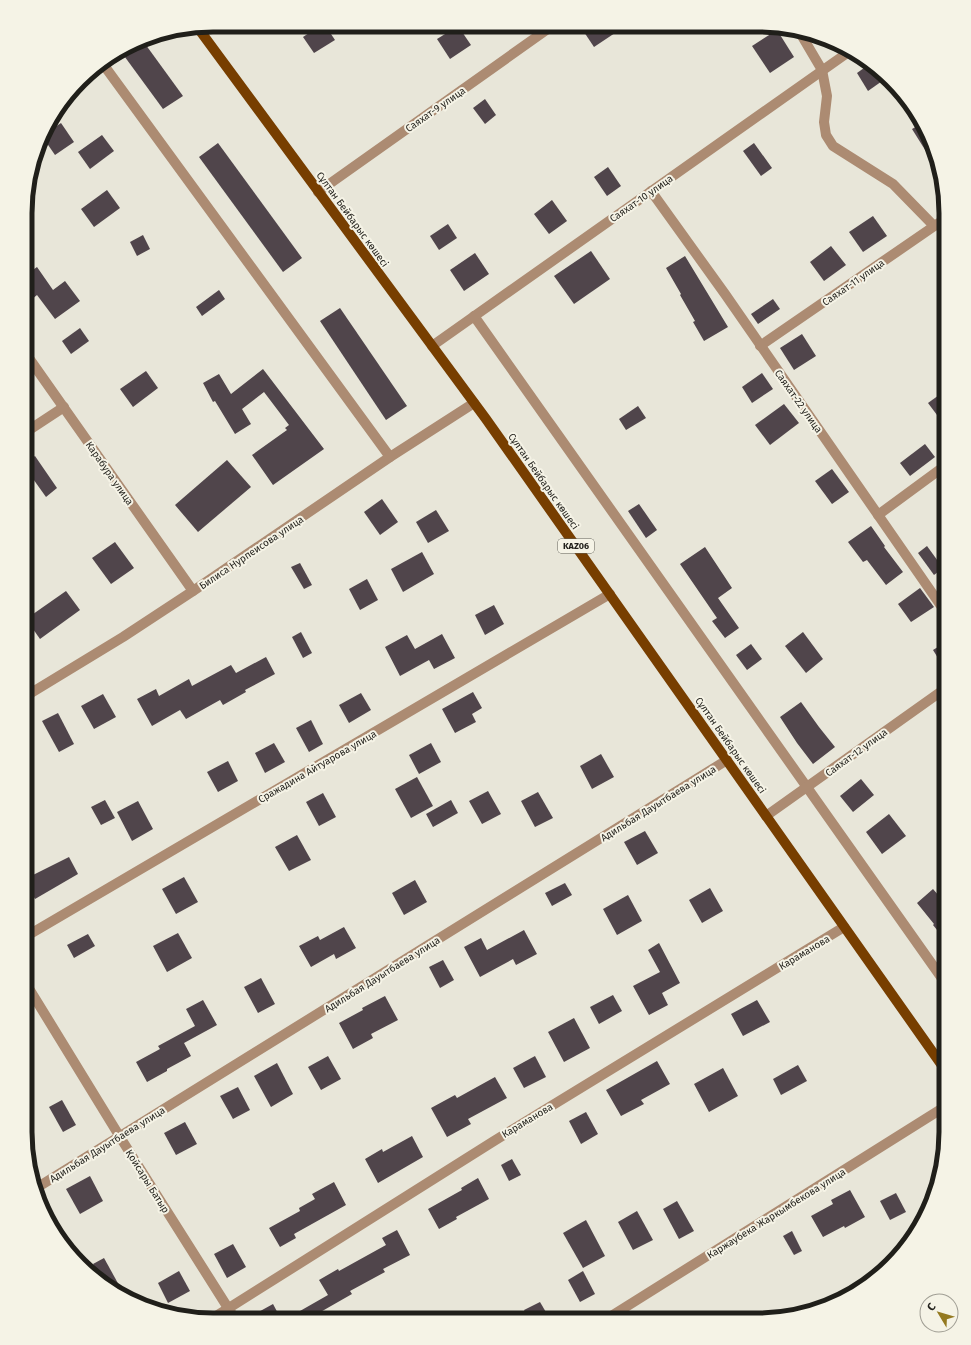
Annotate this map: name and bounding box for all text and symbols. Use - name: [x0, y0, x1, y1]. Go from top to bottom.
- street label: Саяхат-9 улица: [403, 85, 468, 135]
- street label: Сұлтан Бейбарыс көшесі: [314, 169, 392, 270]
- street label: Саяхат-10 улица: [608, 173, 676, 225]
- street label: Саяхат-11 улица: [820, 257, 887, 309]
- street label: Саяхат-22 улица: [772, 368, 824, 436]
- street label: Сұлтан Бейбарыс көшесі: [505, 431, 582, 532]
- street label: Карабура улица: [83, 439, 136, 508]
- street label: Билиса Нурпеисова улица: [197, 513, 306, 592]
- road number: KAZ06: [558, 539, 594, 553]
- street label: Сұлтан Бейбарыс көшесі: [692, 695, 769, 796]
- street label: Саяхат-12 улица: [823, 726, 890, 779]
- street label: Сражадина Айтуарова улица: [256, 728, 379, 806]
- street label: Адильбая Дауытбаева улица: [599, 763, 718, 844]
- street label: Караманова: [777, 933, 832, 973]
- street label: Адильбая Дауытбаева улица: [323, 934, 442, 1015]
- street label: Караманова: [500, 1101, 555, 1141]
- street label: Адильбая Дауытбаева улица: [48, 1104, 167, 1185]
- street label: Қойсары Батыр: [123, 1148, 172, 1216]
- street label: Каржаубека Жаркымбекова улица: [705, 1166, 848, 1262]
- north arrow: [919, 1293, 959, 1333]
- text: С: [924, 1300, 939, 1314]

